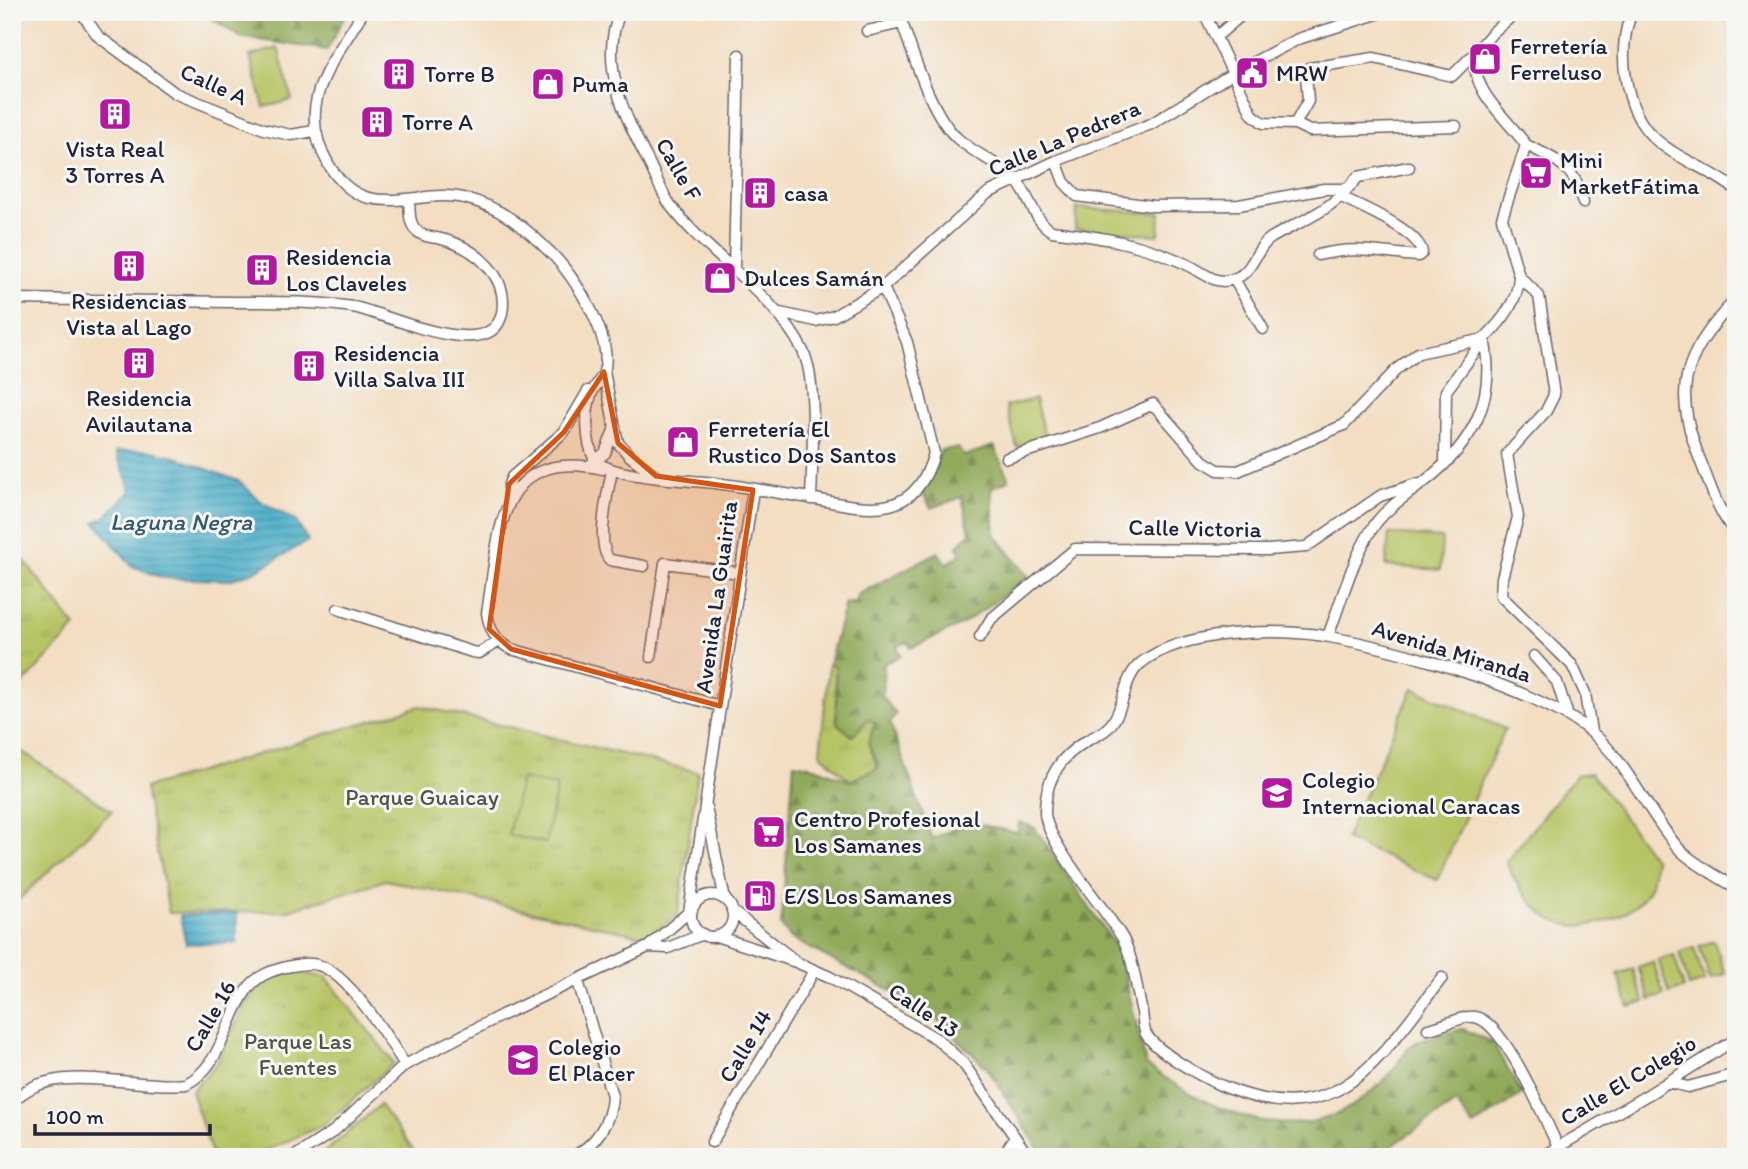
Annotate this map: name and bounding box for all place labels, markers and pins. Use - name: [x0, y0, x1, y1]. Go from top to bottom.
- place label: Ferretería Ferreluso: [1510, 32, 1608, 86]
- shop icon: Ferretería Ferreluso: [1466, 40, 1504, 78]
- public building icon: MRW: [1233, 54, 1271, 92]
- building icon: Torre B: [380, 55, 418, 93]
- place label: MRW: [1276, 59, 1328, 87]
- place label: Torre B: [424, 60, 495, 88]
- shop icon: Puma: [529, 65, 567, 103]
- place label: Puma: [572, 70, 629, 98]
- building icon: Vista Real 3 Torres A: [96, 95, 134, 133]
- building icon: Torre A: [358, 103, 396, 141]
- place label: Torre A: [402, 108, 473, 136]
- place label: Vista Real 3 Torres A: [65, 135, 165, 189]
- place label: Mini MarketFátima: [1560, 146, 1699, 200]
- supermarket icon: Mini MarketFátima: [1517, 154, 1555, 192]
- building icon: casa: [741, 174, 779, 212]
- place label: casa: [784, 179, 828, 207]
- place label: Residencia Los Claveles: [286, 243, 407, 297]
- building icon: Residencias Vista al Lago: [110, 247, 148, 285]
- building icon: Residencia Los Claveles: [243, 251, 281, 289]
- shop icon: Dulces Samán: [701, 259, 739, 297]
- place label: Dulces Samán: [744, 264, 884, 292]
- place label: Residencias Vista al Lago: [66, 287, 192, 341]
- place label: Residencia Villa Salva III: [334, 339, 465, 393]
- building icon: Residencia Avilautana: [120, 344, 158, 382]
- building icon: Residencia Villa Salva III: [290, 347, 328, 385]
- place label: Residencia Avilautana: [86, 384, 192, 438]
- place label: Ferretería El Rustico Dos Santos: [708, 415, 896, 469]
- shop icon: Ferretería El Rustico Dos Santos: [664, 423, 702, 461]
- place label: Colegio Internacional Caracas: [1302, 766, 1520, 820]
- school or university icon: Colegio Internacional Caracas: [1258, 774, 1296, 812]
- place label: Centro Profesional Los Samanes: [794, 805, 981, 859]
- supermarket icon: Centro Profesional Los Samanes: [750, 813, 788, 851]
- fuel station icon: E/S Los Samanes: [741, 877, 779, 915]
- place label: E/S Los Samanes: [784, 882, 952, 910]
- place label: Colegio El Placer: [548, 1033, 635, 1087]
- school or university icon: Colegio El Placer: [504, 1041, 542, 1079]

